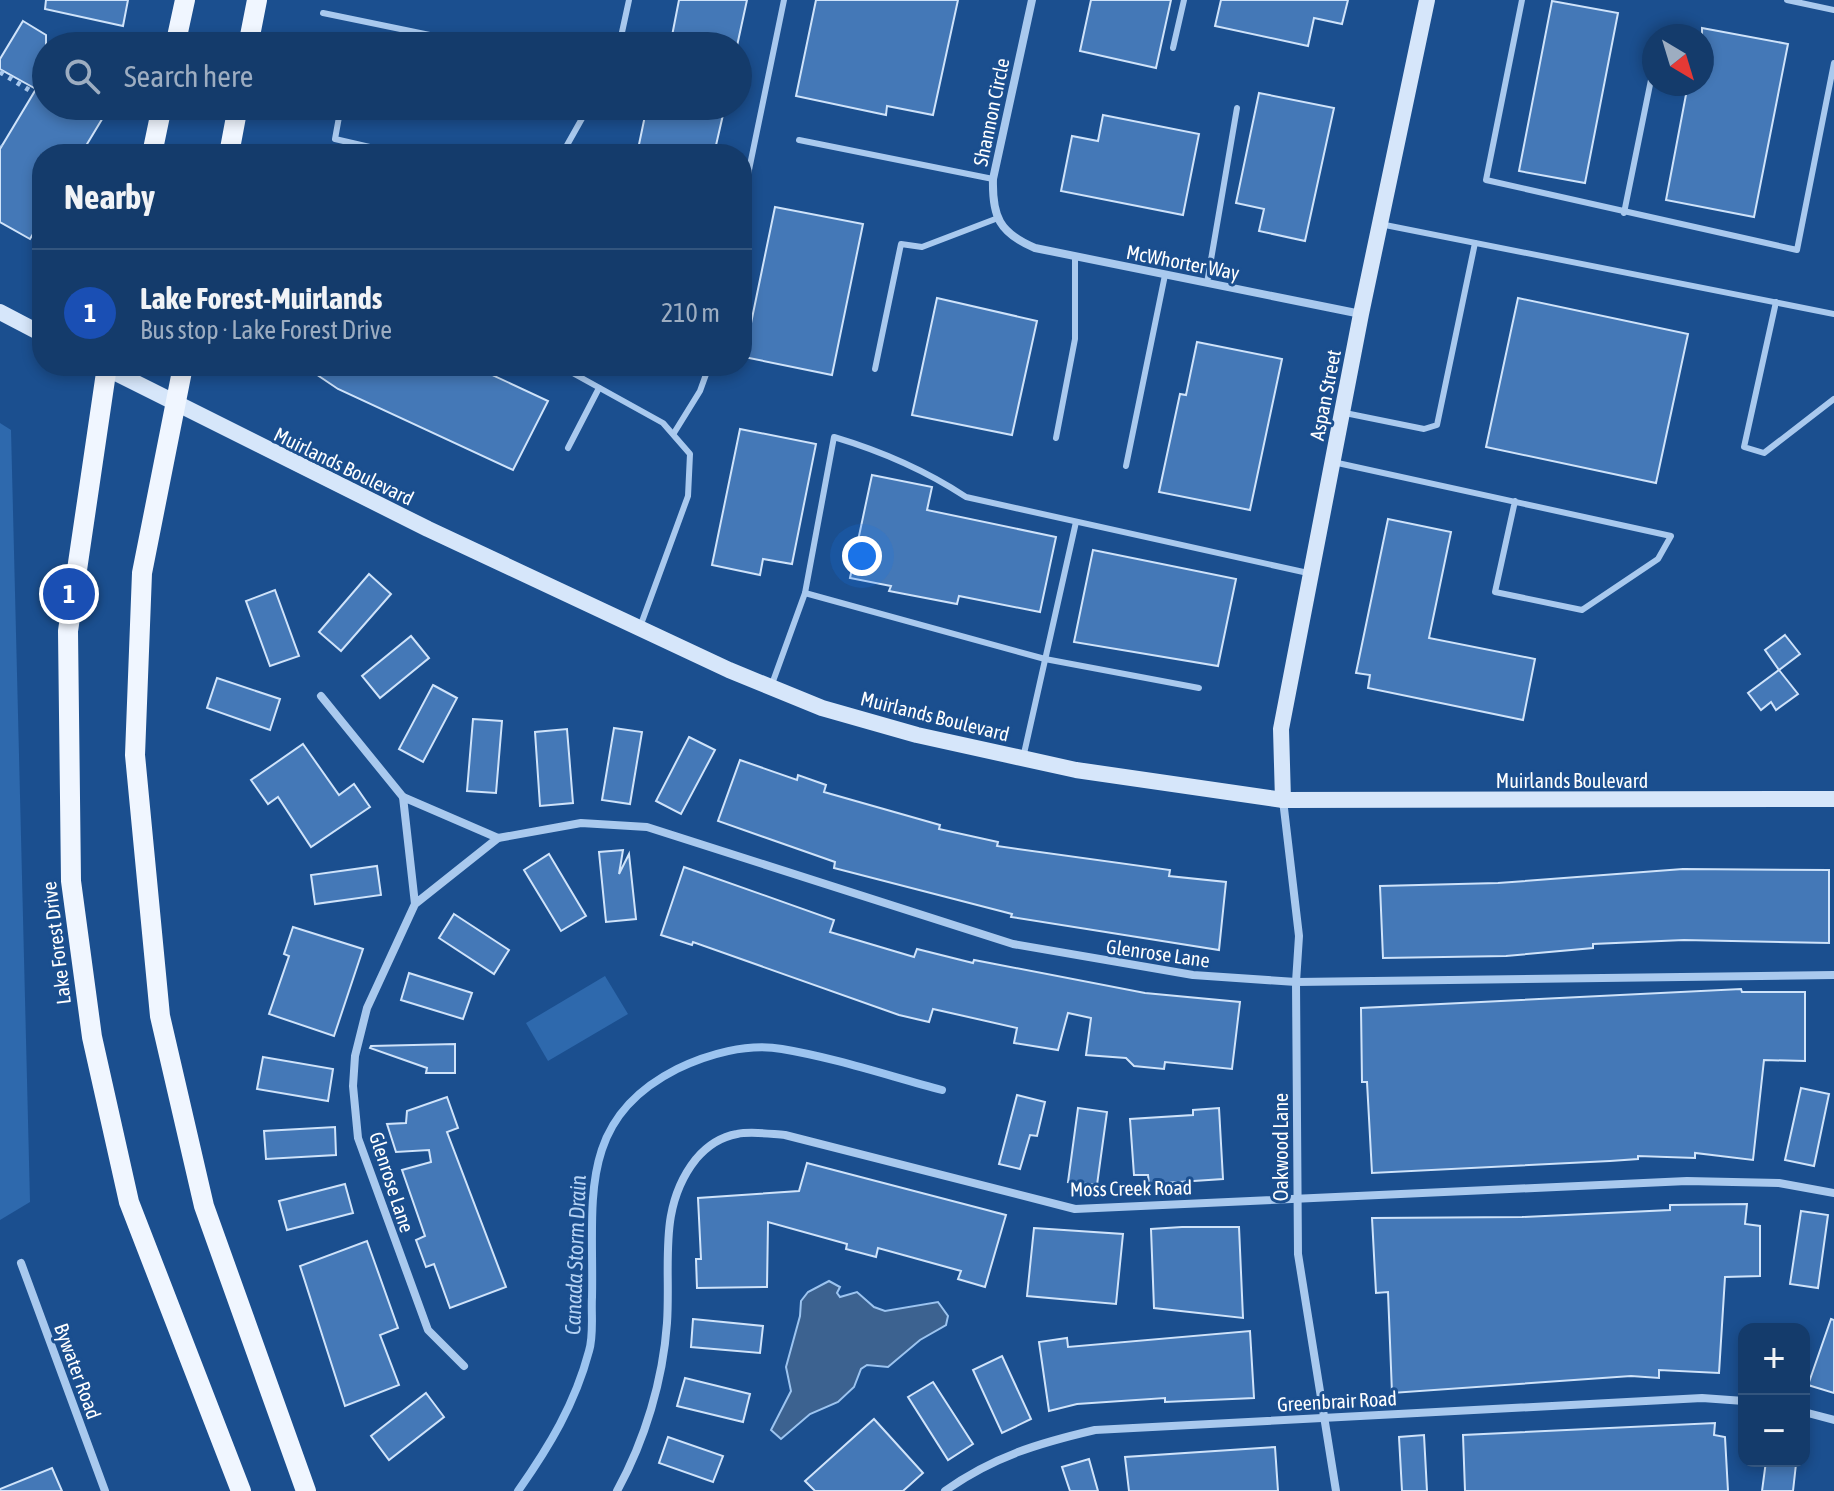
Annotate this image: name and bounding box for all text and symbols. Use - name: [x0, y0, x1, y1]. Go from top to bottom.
- north arrow: [1642, 24, 1714, 96]
- search box: [32, 32, 752, 120]
- icon: search: [60, 54, 104, 98]
- street label: Shannon Circle: [968, 56, 1014, 168]
- text: Search here: [124, 59, 253, 93]
- text: Nearby: [64, 177, 155, 216]
- street label: McWhorter Way: [1124, 240, 1242, 284]
- text: Lake Forest-Muirlands: [140, 281, 382, 315]
- text: 1: [84, 298, 96, 328]
- text: 210 m: [661, 298, 720, 328]
- text: Bus stop · Lake Forest Drive: [140, 315, 392, 345]
- street label: Aspan Street: [1305, 347, 1345, 442]
- street label: Muirlands Boulevard: [270, 422, 418, 510]
- your location: [842, 536, 882, 576]
- pin: 1: [43, 564, 95, 624]
- street label: Muirlands Boulevard: [858, 686, 1012, 746]
- street label: Muirlands Boulevard: [1496, 769, 1648, 792]
- street label: Lake Forest Drive: [37, 880, 75, 1006]
- street label: Glenrose Lane: [1105, 934, 1211, 972]
- street label: Oakwood Lane: [1269, 1093, 1292, 1201]
- street label: Glenrose Lane: [365, 1129, 419, 1235]
- water label: Canada Storm Drain: [559, 1174, 591, 1335]
- street label: Moss Creek Road: [1070, 1175, 1192, 1201]
- street label: Bywater Road: [50, 1320, 106, 1422]
- map controls: [1738, 1323, 1810, 1467]
- button: +: [1738, 1323, 1810, 1395]
- street label: Greenbrair Road: [1276, 1386, 1398, 1416]
- button: −: [1738, 1395, 1810, 1467]

